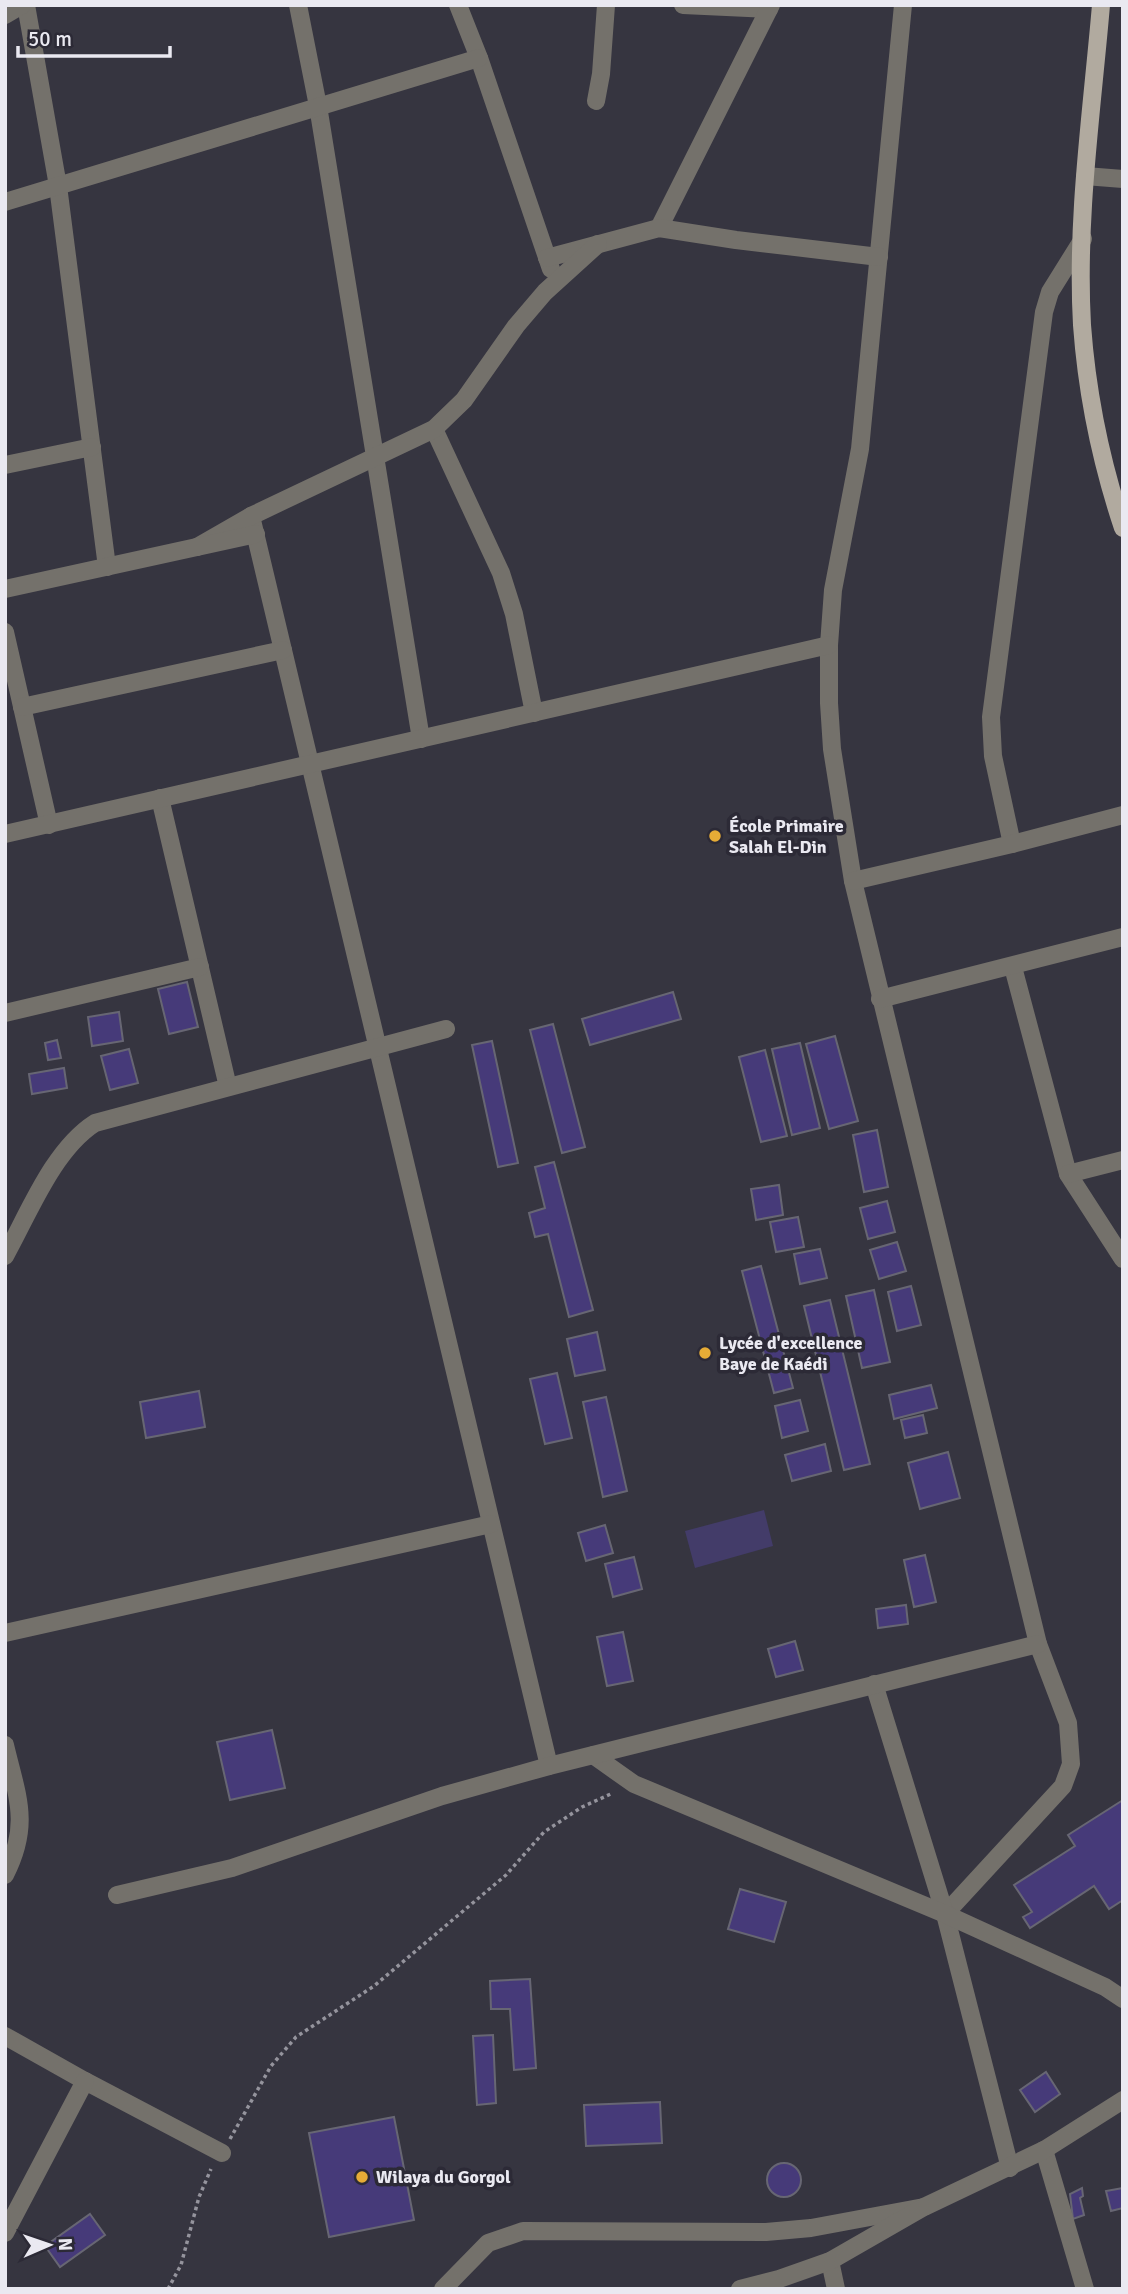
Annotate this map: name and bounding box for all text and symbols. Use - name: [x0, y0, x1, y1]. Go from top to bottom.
- scale bar: [18, 14, 170, 58]
- text: 50 m: [28, 26, 72, 52]
- place label: École Primaire Salah El-Din: [729, 815, 844, 858]
- marker: École Primaire Salah El-Din: [707, 828, 723, 844]
- place label: Lycée d'excellence Baye de Kaédi: [719, 1332, 863, 1375]
- marker: Lycée d'excellence Baye de Kaédi: [697, 1345, 713, 1361]
- place label: Wilaya du Gorgol: [376, 2166, 511, 2188]
- marker: Wilaya du Gorgol: [354, 2169, 370, 2185]
- north arrow: [14, 2210, 84, 2280]
- text: N: [53, 2237, 77, 2251]

